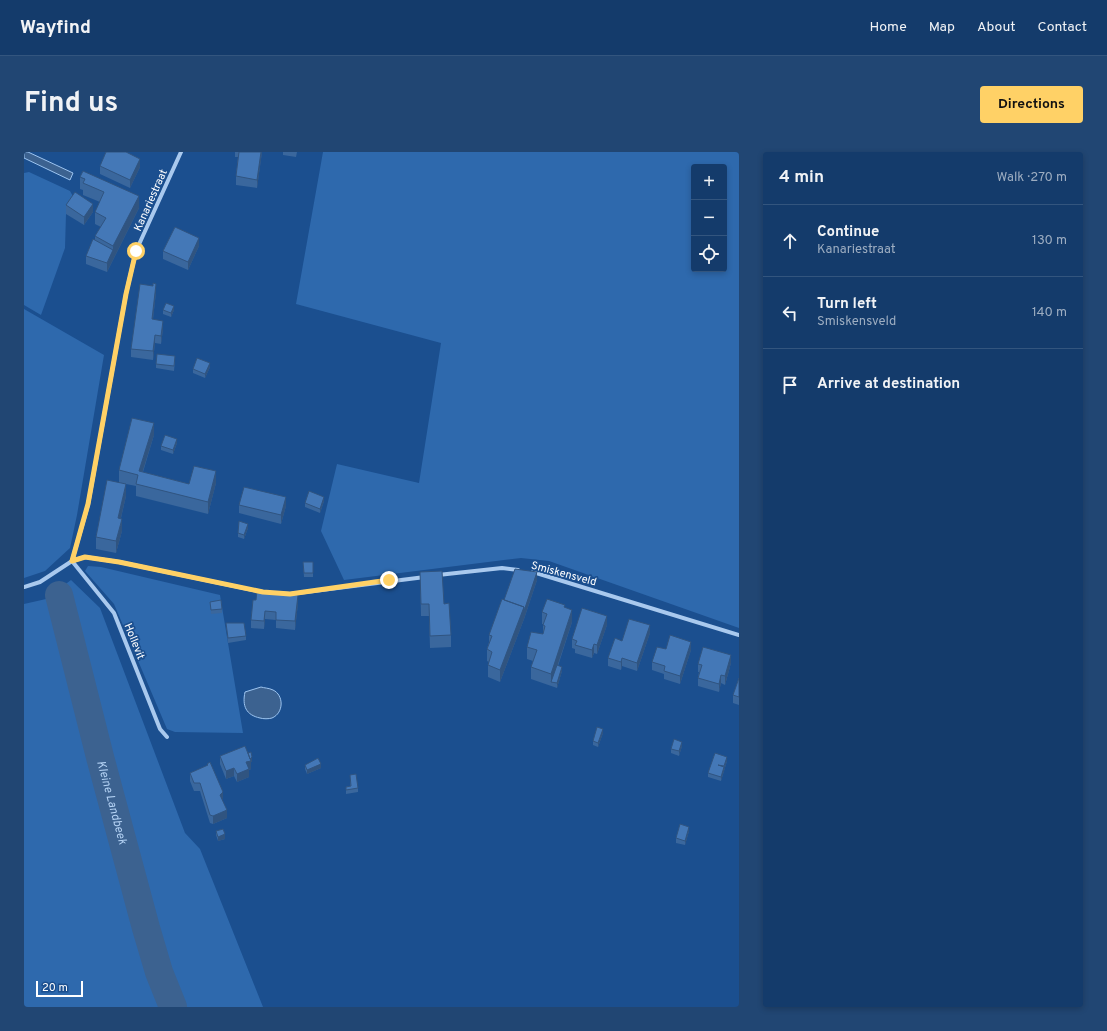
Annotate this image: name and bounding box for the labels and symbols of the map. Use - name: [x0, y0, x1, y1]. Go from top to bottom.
- street label: Kanariestraat: [131, 167, 171, 234]
- route start: [127, 242, 145, 260]
- street label: Smiskensveld: [530, 559, 598, 589]
- route end: [380, 571, 398, 589]
- street label: Hollevit: [120, 621, 148, 662]
- water label: Kleine Landbeek: [92, 759, 130, 847]
- scale bar: [36, 979, 83, 998]

